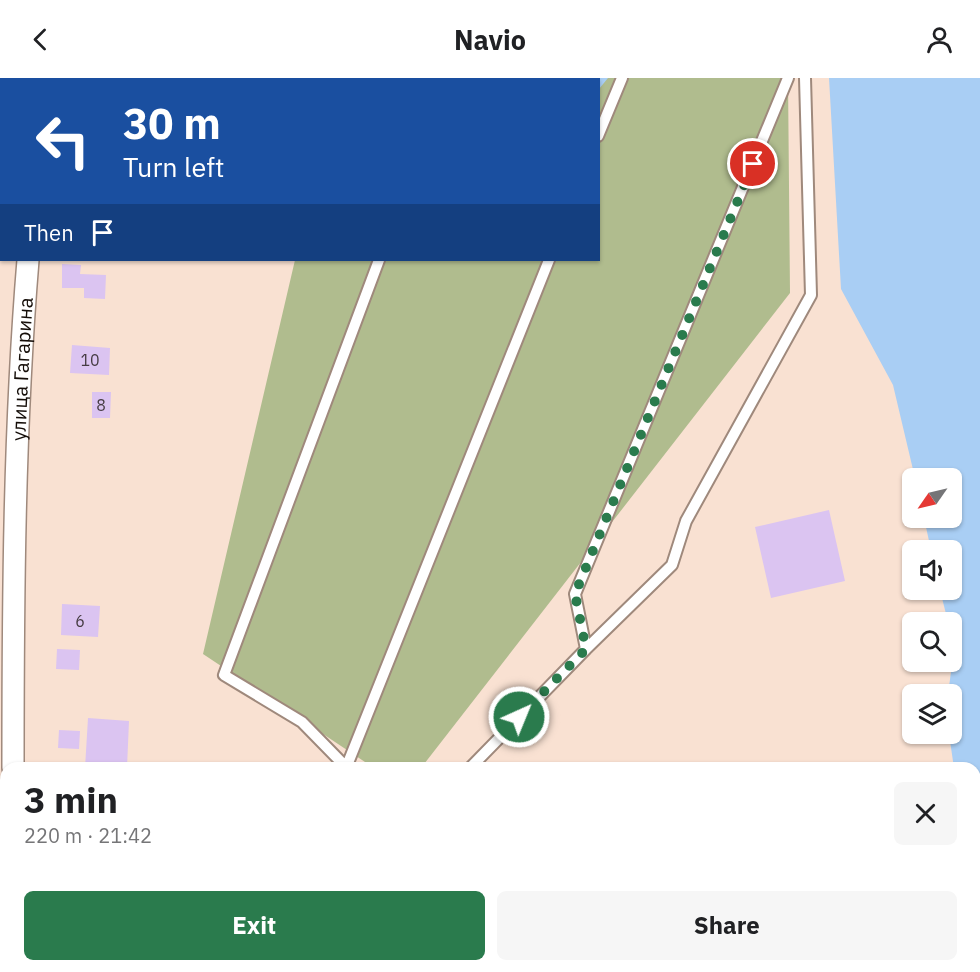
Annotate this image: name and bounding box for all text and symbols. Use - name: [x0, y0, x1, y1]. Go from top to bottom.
- text: Navio: [454, 22, 526, 57]
- icon: back: [24, 23, 57, 56]
- icon: person: [923, 23, 956, 56]
- text: 30 m: [123, 96, 221, 151]
- icon: left: [24, 102, 102, 180]
- pin: [727, 138, 778, 189]
- icon: arrive: [736, 147, 769, 180]
- text: Turn left: [123, 149, 224, 184]
- icon: arrive: [86, 216, 119, 249]
- text: Then: [24, 218, 74, 247]
- street label: улица Гагарина: [4, 296, 39, 442]
- house number: 10: [80, 350, 100, 370]
- house number: 8: [96, 395, 106, 415]
- north arrow: [902, 468, 962, 528]
- map controls: [902, 468, 962, 744]
- button: sound: [902, 540, 962, 600]
- house number: 6: [75, 611, 85, 631]
- button: search: [902, 612, 962, 672]
- button: layers: [902, 684, 962, 744]
- position arrow: [487, 685, 551, 749]
- text: 3 min: [24, 776, 118, 823]
- button: close: [894, 782, 957, 845]
- text: 220 m · 21:42: [24, 822, 152, 849]
- button: Exit: [24, 891, 485, 960]
- button: Share: [497, 891, 957, 960]

